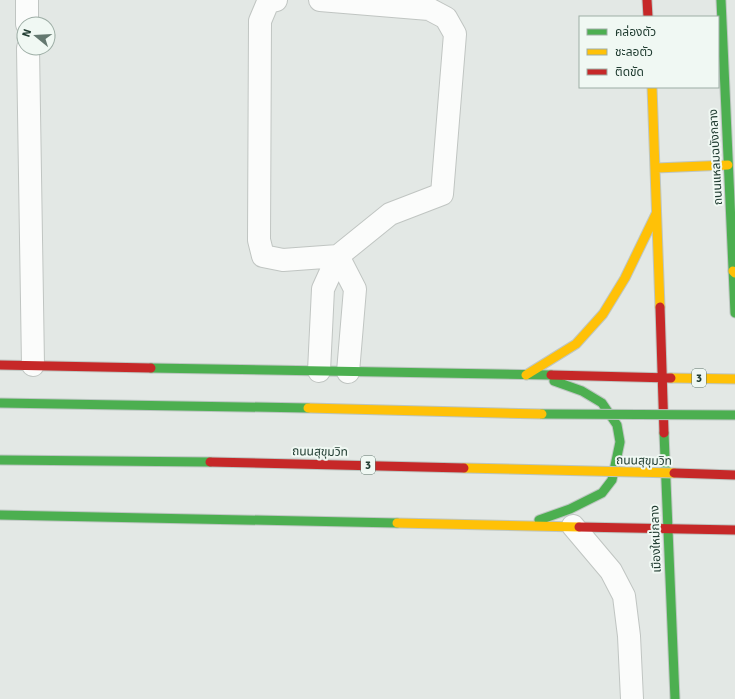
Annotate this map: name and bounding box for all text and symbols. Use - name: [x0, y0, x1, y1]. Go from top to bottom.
- north arrow: [16, 16, 56, 56]
- legend: [579, 16, 719, 88]
- text: คล่องตัว: [615, 25, 656, 40]
- text: N: [20, 27, 34, 39]
- text: ชะลอตัว: [615, 45, 653, 60]
- text: ติดขัด: [615, 65, 644, 80]
- street label: ถนนแหลมฉบังกลาง: [706, 109, 726, 205]
- road number: 3: [692, 369, 706, 387]
- street label: ถนนสุขุมวิท: [292, 444, 348, 460]
- street label: ถนนสุขุมวิท: [616, 453, 672, 469]
- road number: 3: [361, 456, 375, 474]
- street label: เมืองใหม่กลาง: [647, 505, 665, 573]

